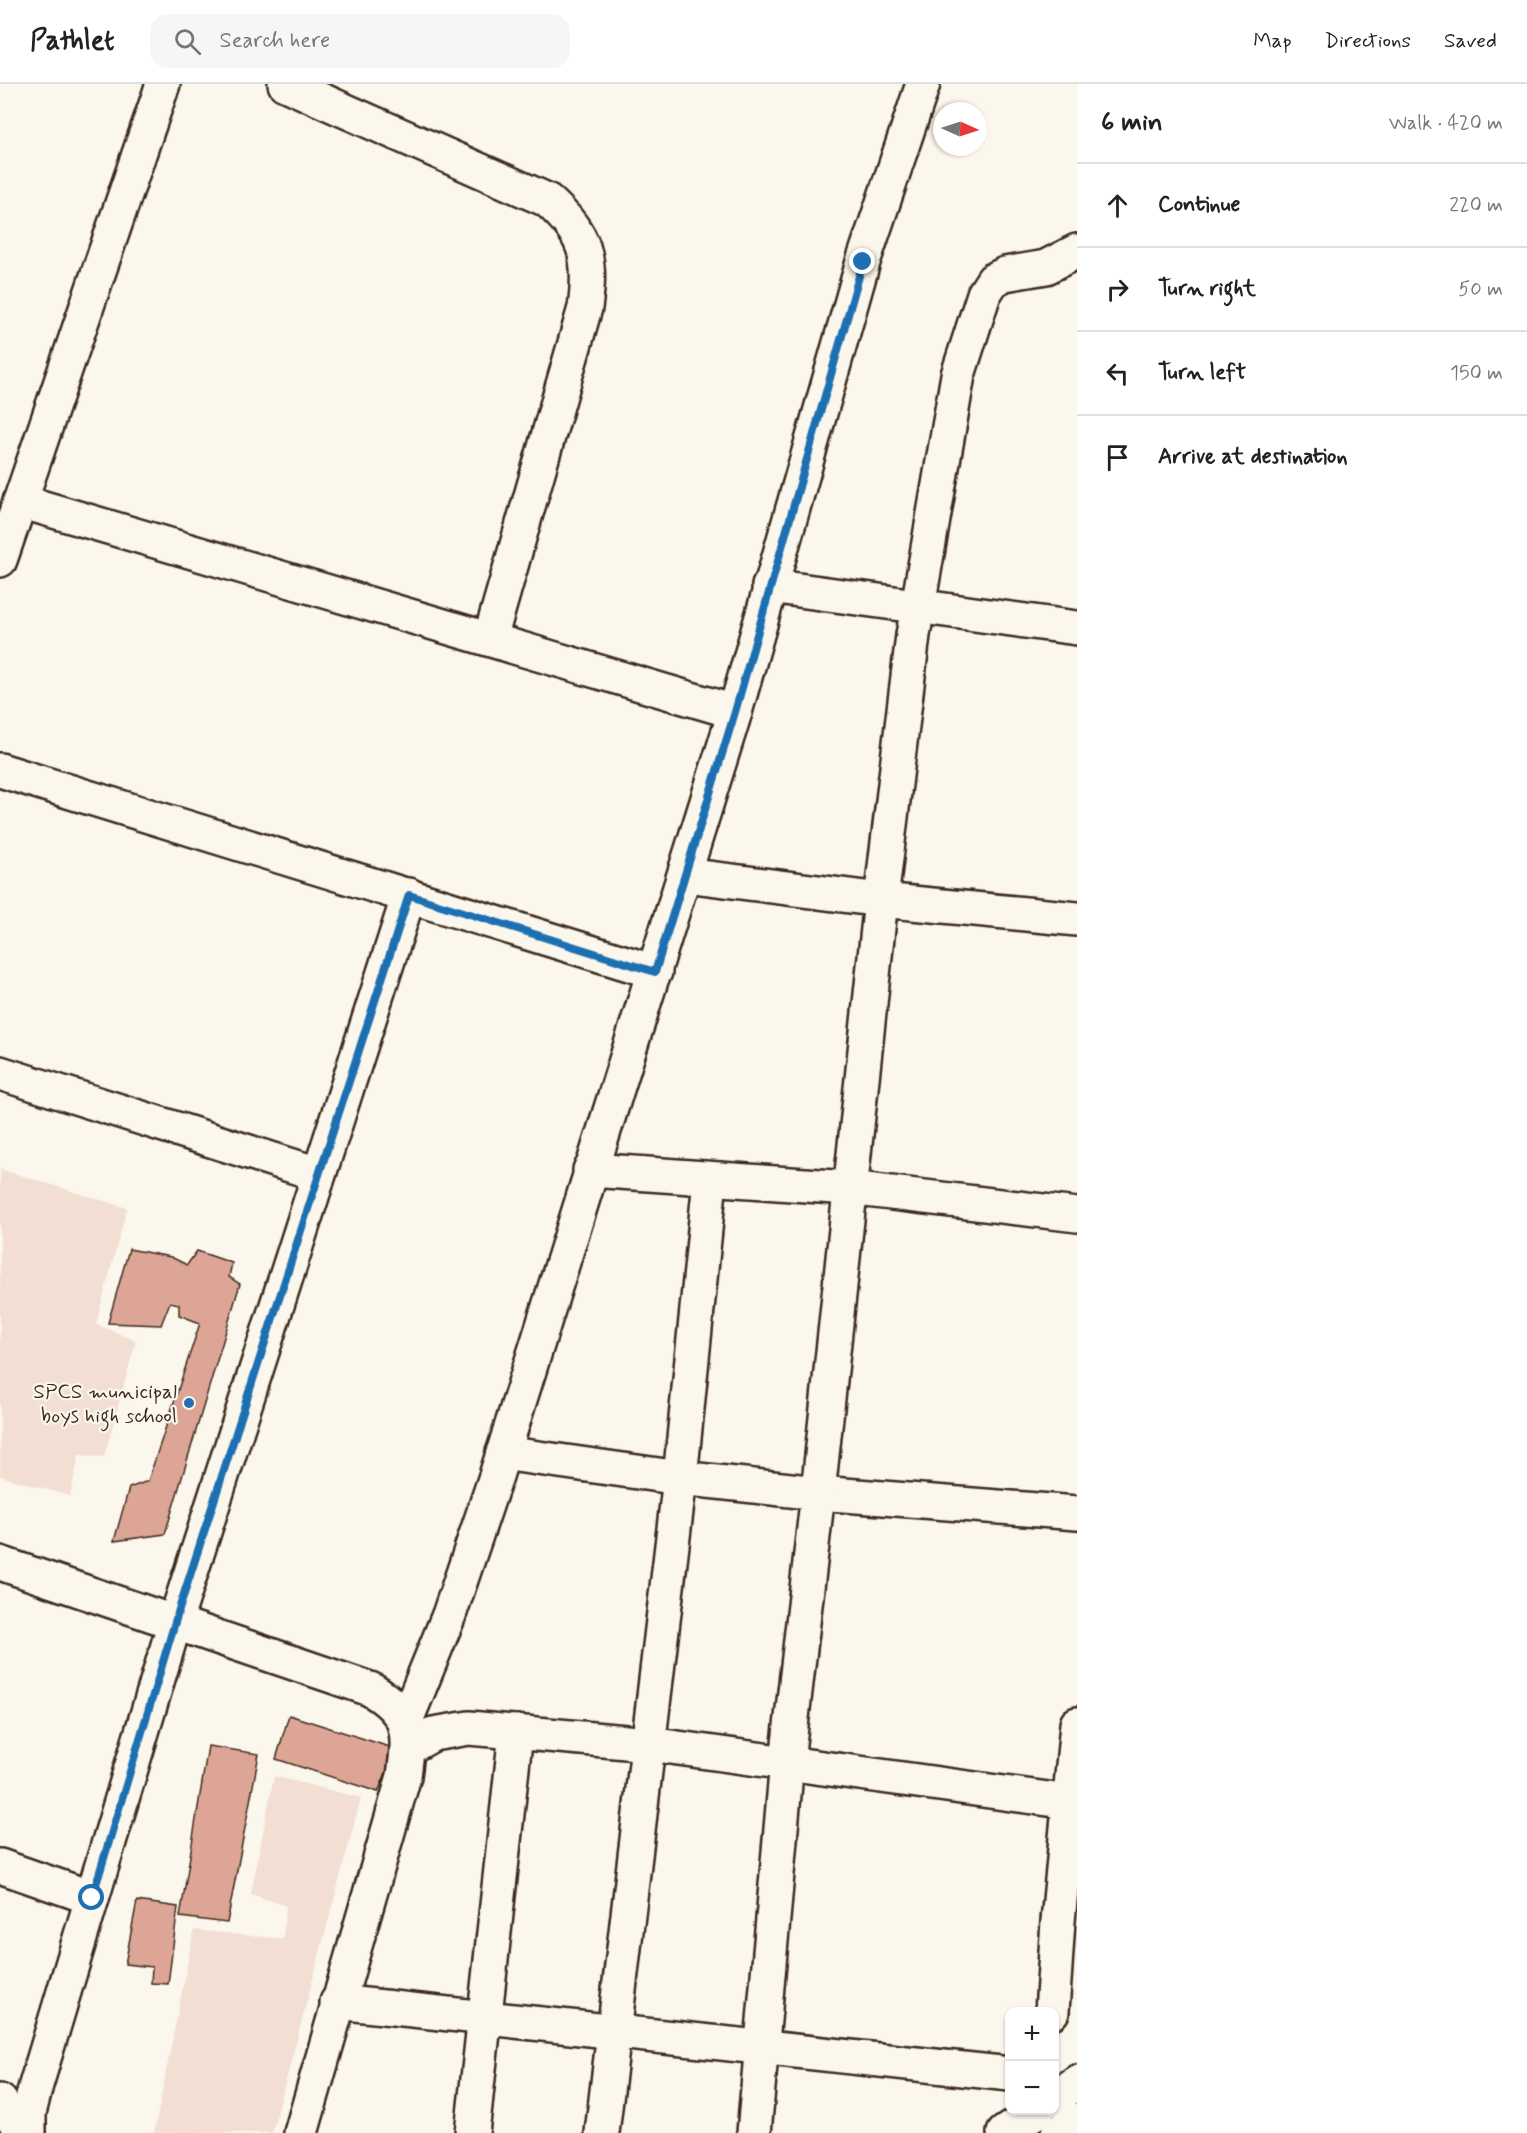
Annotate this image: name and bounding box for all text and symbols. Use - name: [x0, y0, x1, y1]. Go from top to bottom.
- search box: [150, 14, 570, 68]
- text: Pathlet: [30, 23, 114, 60]
- icon: search: [171, 25, 204, 58]
- text: Search here: [219, 27, 330, 55]
- text: Map: [1253, 27, 1292, 55]
- text: Directions: [1325, 27, 1411, 55]
- text: Saved: [1444, 27, 1497, 55]
- north arrow: [933, 102, 987, 156]
- text: 6 min: [1101, 106, 1163, 140]
- text: Walk · 420 m: [1389, 110, 1503, 137]
- icon: ahead: [1101, 189, 1134, 222]
- text: Continue: [1158, 191, 1240, 219]
- text: 220 m: [1449, 192, 1503, 219]
- route end: [849, 248, 875, 274]
- icon: right: [1101, 273, 1134, 306]
- text: Turn right: [1158, 275, 1256, 303]
- text: 50 m: [1458, 276, 1503, 303]
- icon: left: [1101, 357, 1134, 390]
- text: Turn left: [1158, 359, 1246, 387]
- text: 150 m: [1450, 360, 1503, 387]
- icon: arrive: [1101, 441, 1134, 474]
- text: Arrive at destination: [1158, 443, 1348, 471]
- place label: SPCS municipal boys high school: [33, 1378, 177, 1432]
- marker: SPCS municipal boys high school: [182, 1396, 196, 1410]
- route start: [78, 1884, 104, 1910]
- map controls: [1005, 2007, 1059, 2115]
- button: +: [1005, 2007, 1059, 2061]
- button: −: [1005, 2061, 1059, 2115]

